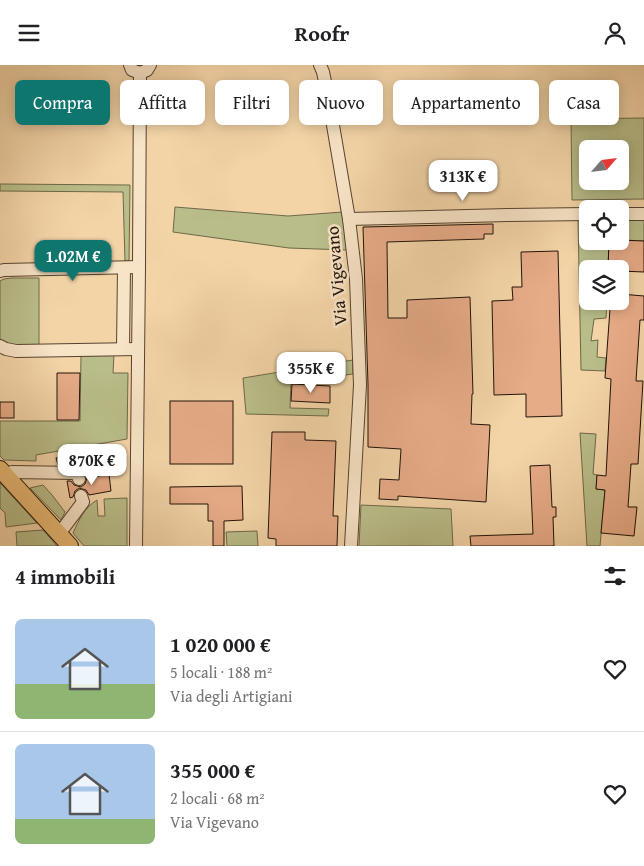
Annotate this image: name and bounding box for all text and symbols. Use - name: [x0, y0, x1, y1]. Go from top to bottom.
- text: Roofr: [295, 17, 349, 49]
- icon: menu: [15, 19, 43, 47]
- icon: person: [601, 19, 629, 47]
- chip: Compra: [15, 80, 110, 125]
- chip: Affitta: [120, 80, 205, 125]
- chip: Filtri: [215, 80, 289, 125]
- chip: Nuovo: [299, 80, 383, 125]
- chip: Appartamento: [393, 80, 539, 125]
- chip: Casa: [549, 80, 619, 125]
- north arrow: [579, 140, 629, 190]
- map controls: [579, 140, 629, 310]
- pin: 313K €: [422, 159, 504, 202]
- text: 313K €: [440, 164, 486, 188]
- button: locate: [579, 200, 629, 250]
- street label: Via Vigevano: [318, 225, 354, 327]
- pin: 1.02M €: [27, 239, 119, 282]
- text: 1.02M €: [46, 244, 100, 268]
- button: layers: [579, 260, 629, 310]
- pin: 355K €: [270, 351, 352, 394]
- text: 355K €: [288, 356, 334, 380]
- pin: 870K €: [51, 443, 133, 486]
- text: 870K €: [69, 448, 115, 472]
- text: 4 immobili: [15, 561, 115, 592]
- icon: filters: [601, 562, 629, 590]
- text: 1 020 000 €: [170, 629, 271, 660]
- icon: home: [55, 639, 115, 699]
- icon: heart: [601, 655, 629, 683]
- text: 5 locali · 188 m²: [170, 660, 272, 684]
- text: Via degli Artigiani: [170, 684, 293, 708]
- text: 355 000 €: [170, 755, 255, 786]
- icon: home: [55, 764, 115, 824]
- icon: heart: [601, 780, 629, 808]
- text: 2 locali · 68 m²: [170, 786, 265, 810]
- text: Via Vigevano: [170, 810, 259, 834]

